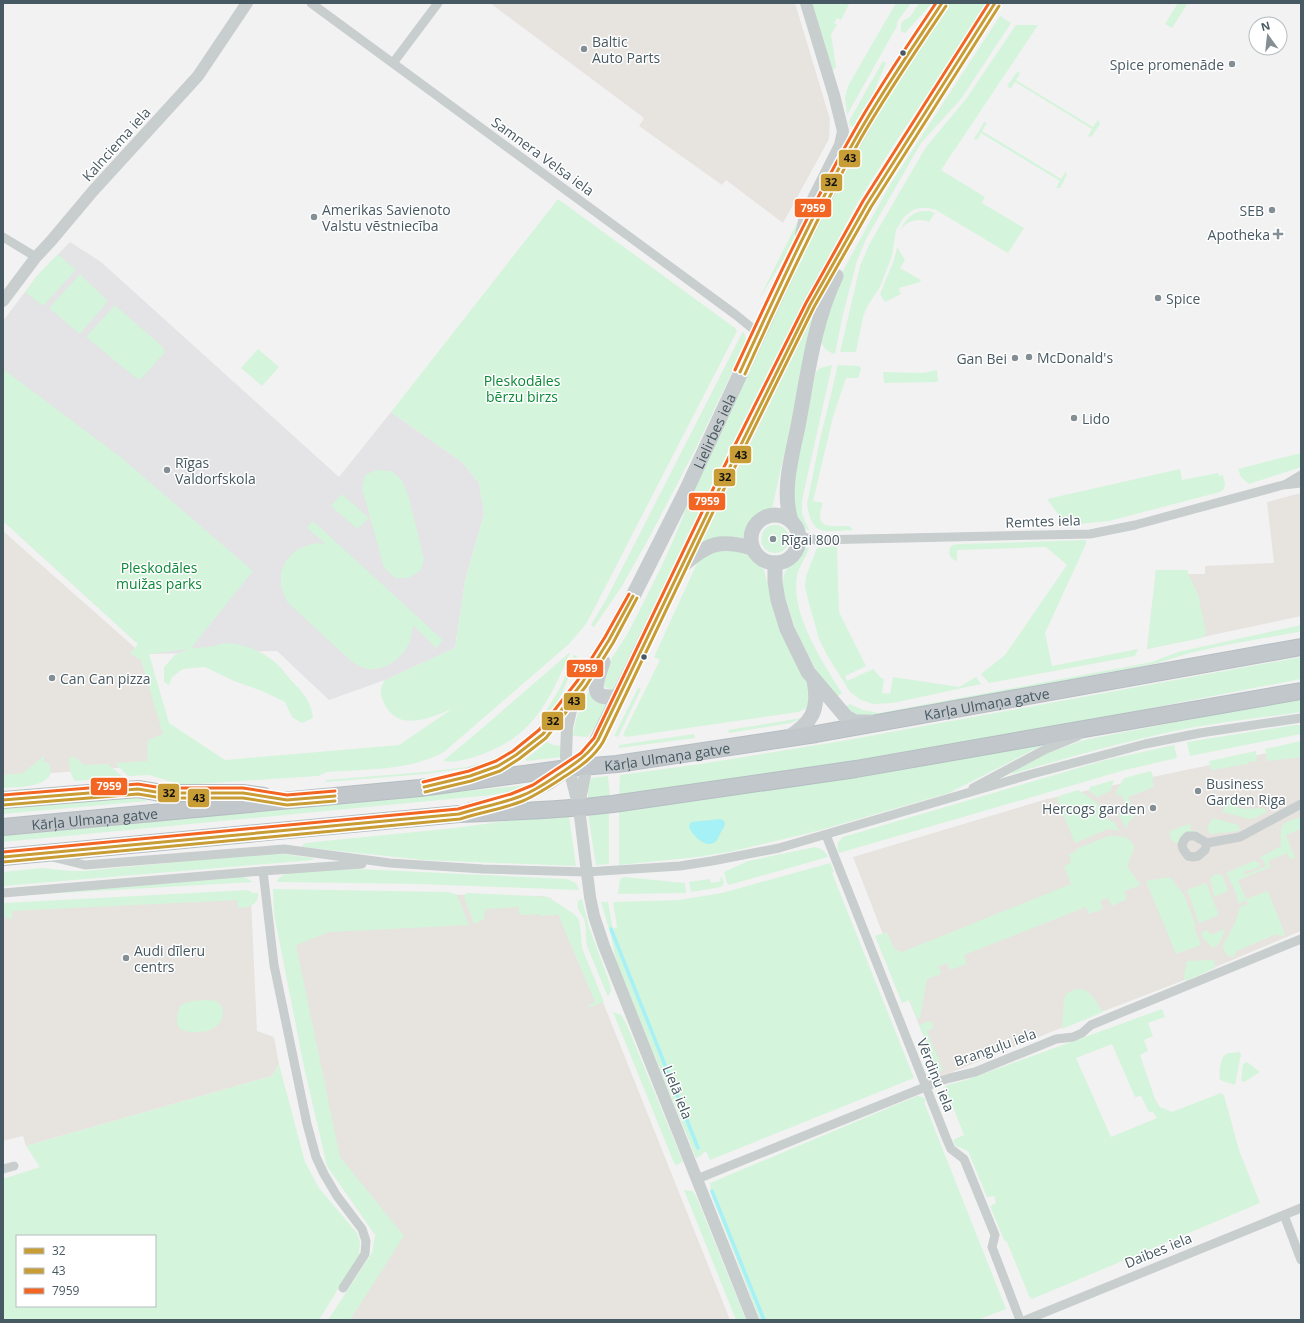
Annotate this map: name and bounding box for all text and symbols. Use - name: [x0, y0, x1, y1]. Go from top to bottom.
- north arrow: [1248, 16, 1288, 56]
- text: N: [1259, 17, 1272, 34]
- place label: Baltic Auto Parts: [592, 32, 660, 67]
- marker: Baltic Auto Parts: [579, 44, 589, 54]
- unlabelled marker: [898, 48, 908, 58]
- place label: Spice promenāde: [1110, 55, 1224, 74]
- marker: Spice promenāde: [1227, 59, 1237, 69]
- street label: Kalnciema iela: [78, 103, 154, 185]
- street label: Samnera Velsa iela: [488, 112, 598, 200]
- line badge: 43: [838, 149, 861, 168]
- text: 43: [844, 150, 856, 165]
- line badge: 32: [820, 173, 843, 192]
- text: 32: [825, 174, 837, 189]
- line badge: 7959: [794, 198, 832, 218]
- place label: Amerikas Savienoto Valstu vēstniecība: [322, 200, 451, 235]
- text: 7959: [800, 200, 826, 215]
- place label: SEB: [1240, 201, 1264, 220]
- marker: SEB: [1267, 205, 1277, 215]
- marker: Amerikas Savienoto Valstu vēstniecība: [309, 212, 319, 222]
- place label: Apotheka: [1208, 225, 1270, 244]
- marker: Apotheka: [1273, 229, 1283, 239]
- place label: Spice: [1166, 289, 1200, 308]
- marker: Spice: [1153, 293, 1163, 303]
- place label: McDonald's: [1037, 348, 1113, 367]
- place label: Gan Bei: [956, 349, 1007, 368]
- marker: McDonald's: [1024, 352, 1034, 362]
- marker: Gan Bei: [1010, 353, 1020, 363]
- park label: Pleskodāles bērzu birzs: [484, 371, 561, 406]
- street label: Lielirbes iela: [688, 390, 739, 472]
- place label: Lido: [1082, 409, 1110, 428]
- marker: Lido: [1069, 413, 1079, 423]
- line badge: 43: [729, 445, 752, 464]
- text: 43: [735, 447, 747, 462]
- place label: Rīgas Valdorfskola: [175, 453, 256, 488]
- marker: Rīgas Valdorfskola: [162, 465, 172, 475]
- line badge: 32: [713, 468, 736, 487]
- text: 32: [719, 469, 731, 484]
- line badge: 7959: [688, 492, 726, 511]
- text: 7959: [694, 493, 720, 508]
- street label: Remtes iela: [1005, 510, 1081, 532]
- place label: Rīgai 800: [781, 530, 840, 549]
- marker: Rīgai 800: [768, 534, 778, 544]
- park label: Pleskodāles muižas parks: [116, 558, 202, 593]
- unlabelled marker: [639, 652, 649, 662]
- line badge: 7959: [566, 659, 604, 678]
- text: 7959: [572, 660, 598, 675]
- place label: Can Can pizza: [60, 669, 151, 688]
- marker: Can Can pizza: [47, 673, 57, 683]
- street label: Kārļa Ulmaņa gatve: [923, 683, 1051, 724]
- line badge: 43: [563, 692, 586, 711]
- text: 43: [568, 693, 580, 708]
- line badge: 32: [541, 711, 564, 731]
- text: 32: [547, 713, 559, 728]
- street label: Kārļa Ulmaņa gatve: [604, 738, 731, 775]
- place label: Business Garden Riga: [1206, 774, 1286, 809]
- line badge: 7959: [90, 777, 128, 796]
- text: 7959: [96, 778, 122, 793]
- line badge: 32: [157, 783, 180, 803]
- text: 32: [163, 785, 175, 800]
- marker: Business Garden Riga: [1193, 786, 1203, 796]
- line badge: 43: [187, 788, 210, 808]
- text: 43: [193, 790, 205, 805]
- place label: Hercogs garden: [1042, 799, 1145, 818]
- street label: Kārļa Ulmaņa gatve: [31, 803, 159, 834]
- marker: Hercogs garden: [1148, 803, 1158, 813]
- place label: Audi dīleru centrs: [134, 941, 205, 976]
- marker: Audi dīleru centrs: [121, 953, 131, 963]
- street label: Branguļu iela: [951, 1023, 1039, 1071]
- street label: Vērdiņu iela: [913, 1035, 959, 1115]
- street label: Lielā iela: [659, 1062, 697, 1122]
- street label: Daibes iela: [1122, 1228, 1194, 1272]
- legend: [16, 1235, 156, 1307]
- text: 32: [52, 1242, 66, 1259]
- text: 43: [52, 1262, 66, 1279]
- text: 7959: [52, 1282, 80, 1299]

